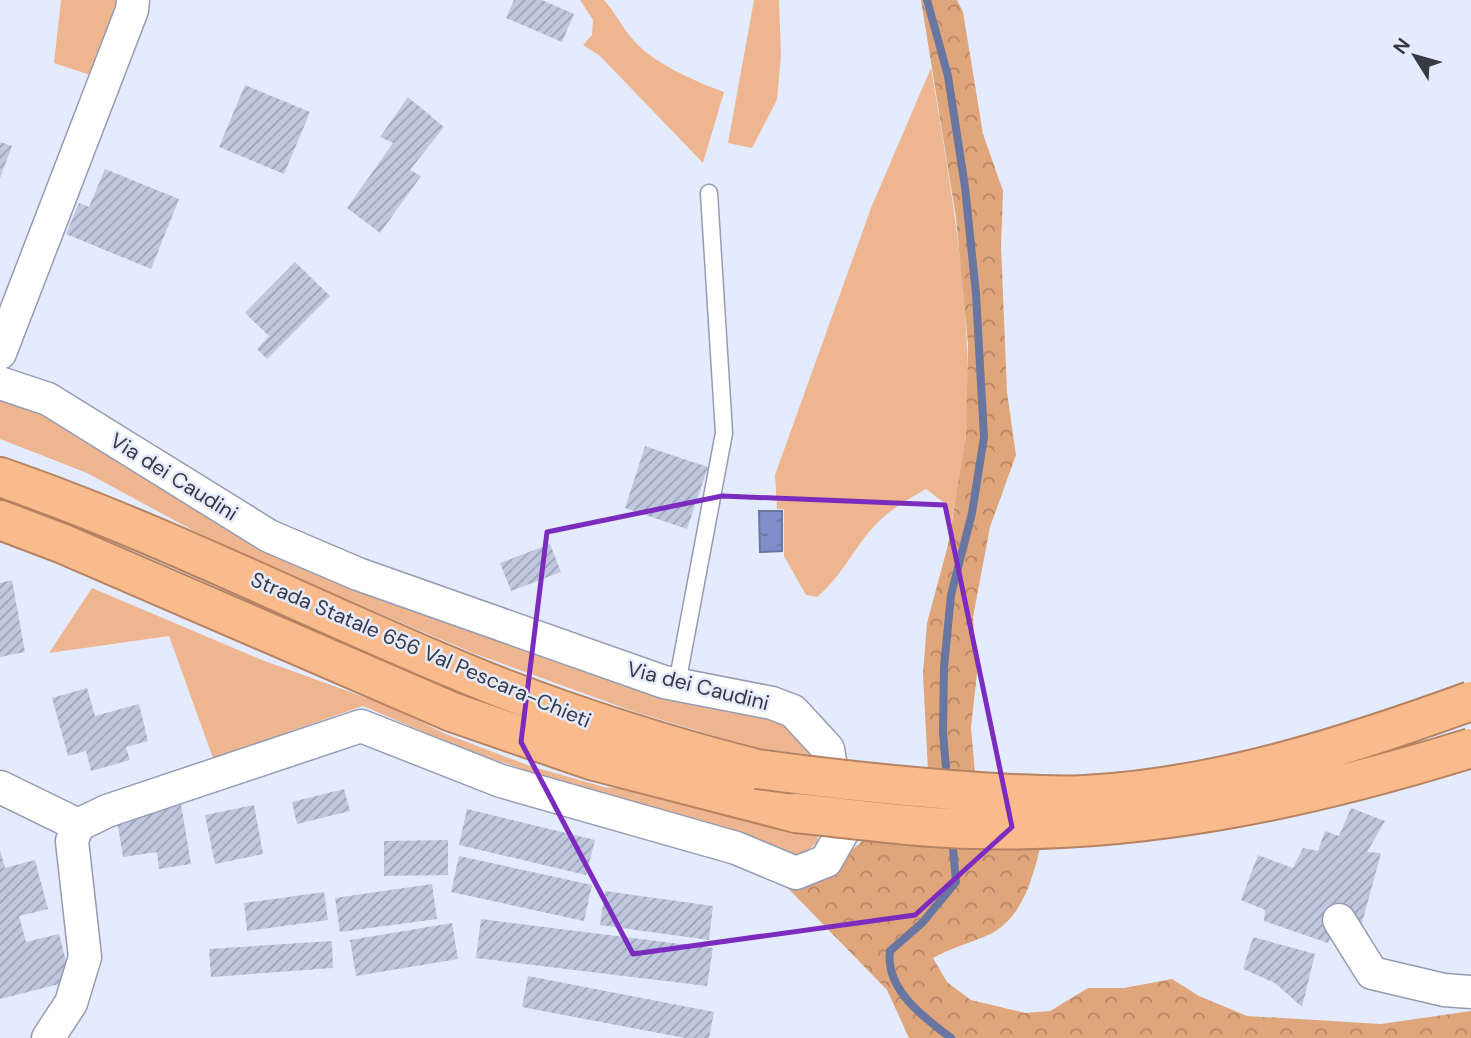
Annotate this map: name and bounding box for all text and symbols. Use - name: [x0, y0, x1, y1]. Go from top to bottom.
- north arrow: [1380, 21, 1450, 91]
- text: N: [1388, 33, 1416, 59]
- street label: Via dei Caudini: [105, 427, 243, 527]
- street label: Strada Statale 656 Val Pescara-Chieti: [247, 565, 595, 735]
- street label: Via dei Caudini: [624, 655, 772, 717]

